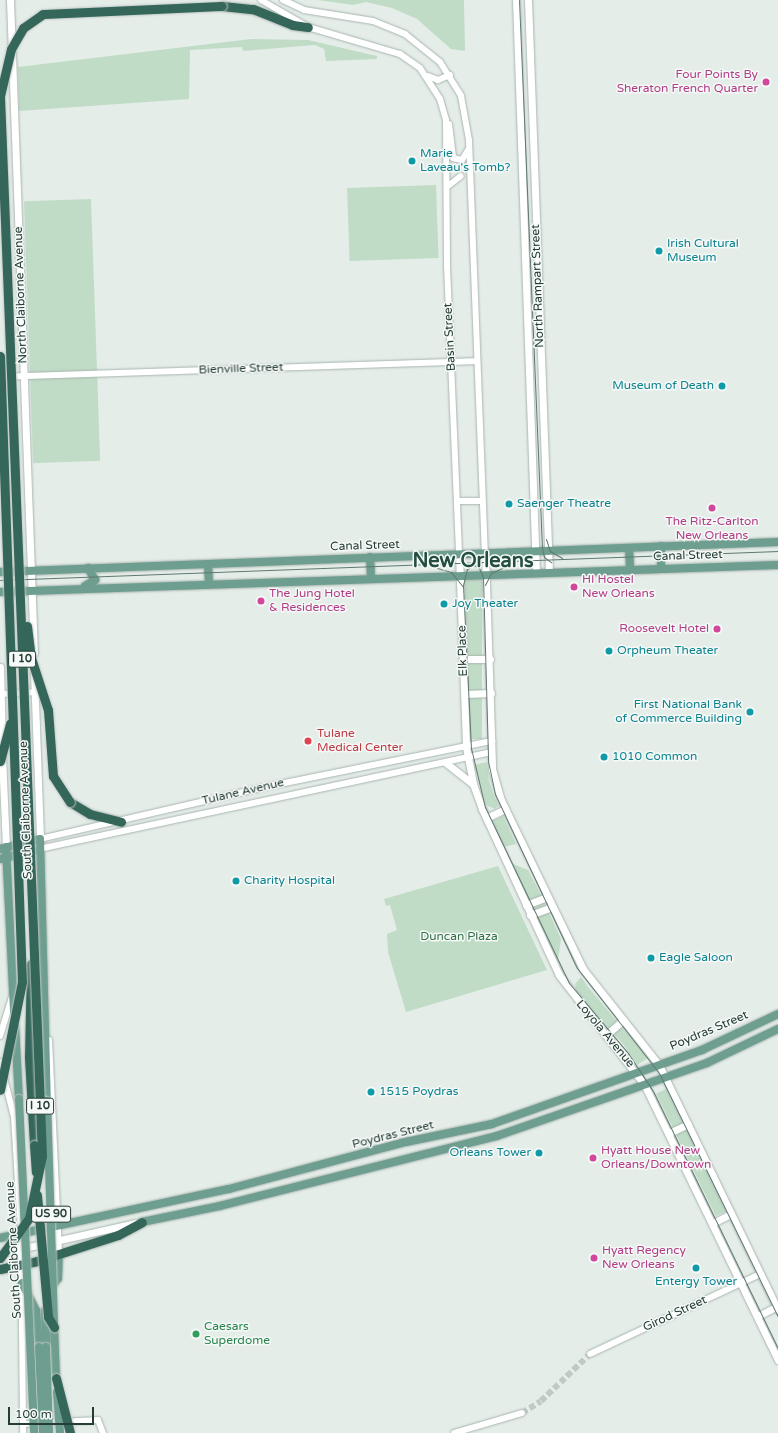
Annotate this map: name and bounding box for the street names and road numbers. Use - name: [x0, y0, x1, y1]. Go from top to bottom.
- street label: North Rampart Street: [529, 224, 547, 348]
- street label: North Claiborne Avenue: [11, 226, 31, 364]
- street label: Basin Street: [441, 302, 459, 372]
- street label: Bienville Street: [198, 360, 284, 378]
- street label: Canal Street: [330, 538, 400, 554]
- street label: Canal Street: [653, 548, 723, 564]
- street label: Elk Place: [455, 625, 471, 677]
- road number: I 10: [8, 650, 36, 668]
- street label: South Claiborne Avenue: [16, 741, 36, 879]
- street label: Tulane Avenue: [201, 776, 285, 808]
- street label: Loyola Avenue: [573, 997, 637, 1071]
- street label: Poydras Street: [668, 1008, 750, 1054]
- road number: I 10: [26, 1097, 54, 1115]
- street label: Poydras Street: [351, 1118, 435, 1152]
- street label: South Claiborne Avenue: [3, 1181, 25, 1319]
- road number: US 90: [31, 1205, 71, 1223]
- street label: Girod Street: [641, 1293, 709, 1335]

